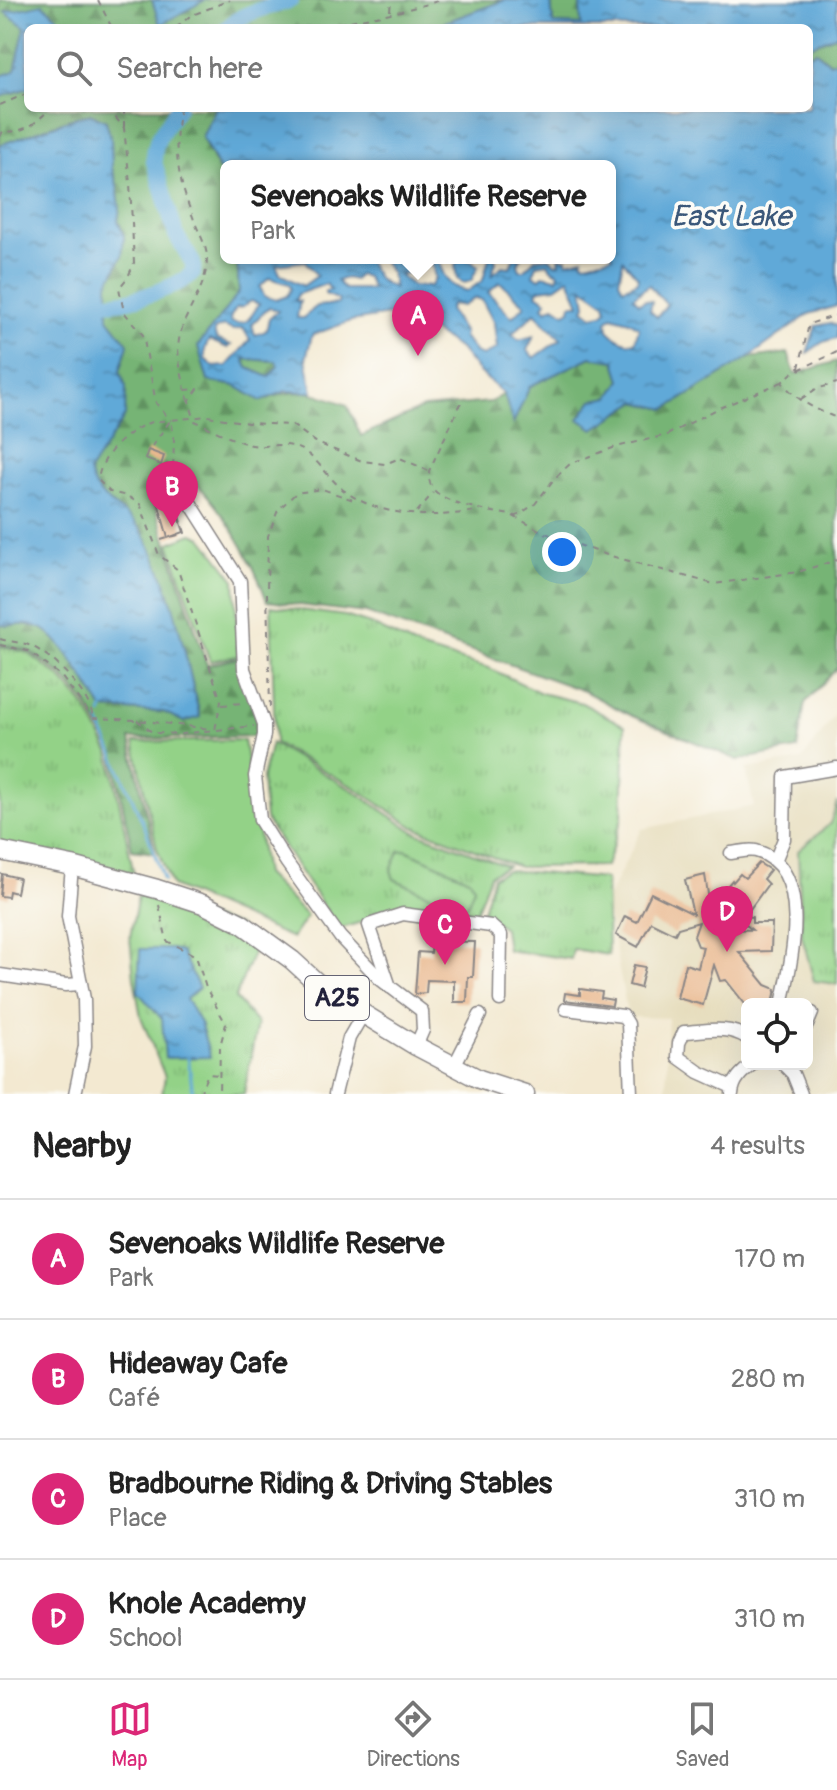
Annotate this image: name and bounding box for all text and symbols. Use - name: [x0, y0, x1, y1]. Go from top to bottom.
- search box: [24, 24, 813, 112]
- icon: search: [52, 46, 96, 90]
- text: Search here: [116, 50, 263, 87]
- popup: [220, 160, 616, 264]
- text: Sevenoaks Wildlife Reserve: [250, 178, 586, 215]
- water label: East Lake: [671, 198, 794, 235]
- text: Park: [250, 215, 295, 247]
- pin: A: [392, 290, 444, 356]
- pin: B: [146, 461, 198, 527]
- your location: [542, 532, 582, 572]
- pin: D: [701, 886, 753, 952]
- pin: C: [419, 899, 471, 965]
- road number: A25: [305, 976, 369, 1020]
- map controls: [741, 998, 813, 1070]
- button: locate: [741, 998, 813, 1070]
- text: Nearby: [32, 1125, 131, 1168]
- text: 4 results: [710, 1130, 805, 1162]
- text: Sevenoaks Wildlife Reserve: [108, 1225, 444, 1262]
- text: A: [50, 1243, 66, 1275]
- text: 170 m: [735, 1243, 805, 1275]
- text: Park: [108, 1262, 154, 1294]
- text: Hideaway Cafe: [108, 1345, 287, 1382]
- text: B: [51, 1363, 65, 1395]
- text: 280 m: [731, 1363, 805, 1395]
- text: Café: [108, 1382, 161, 1414]
- text: Bradbourne Riding & Driving Stables: [108, 1465, 552, 1502]
- text: C: [50, 1483, 66, 1515]
- text: 310 m: [734, 1483, 805, 1515]
- text: Place: [108, 1502, 167, 1534]
- text: Knole Academy: [108, 1585, 306, 1622]
- text: D: [50, 1603, 66, 1635]
- text: 310 m: [734, 1603, 805, 1635]
- text: School: [108, 1622, 183, 1654]
- tab: Map: [108, 1697, 152, 1773]
- tab: Directions: [367, 1697, 460, 1773]
- tab: Saved: [675, 1697, 729, 1773]

